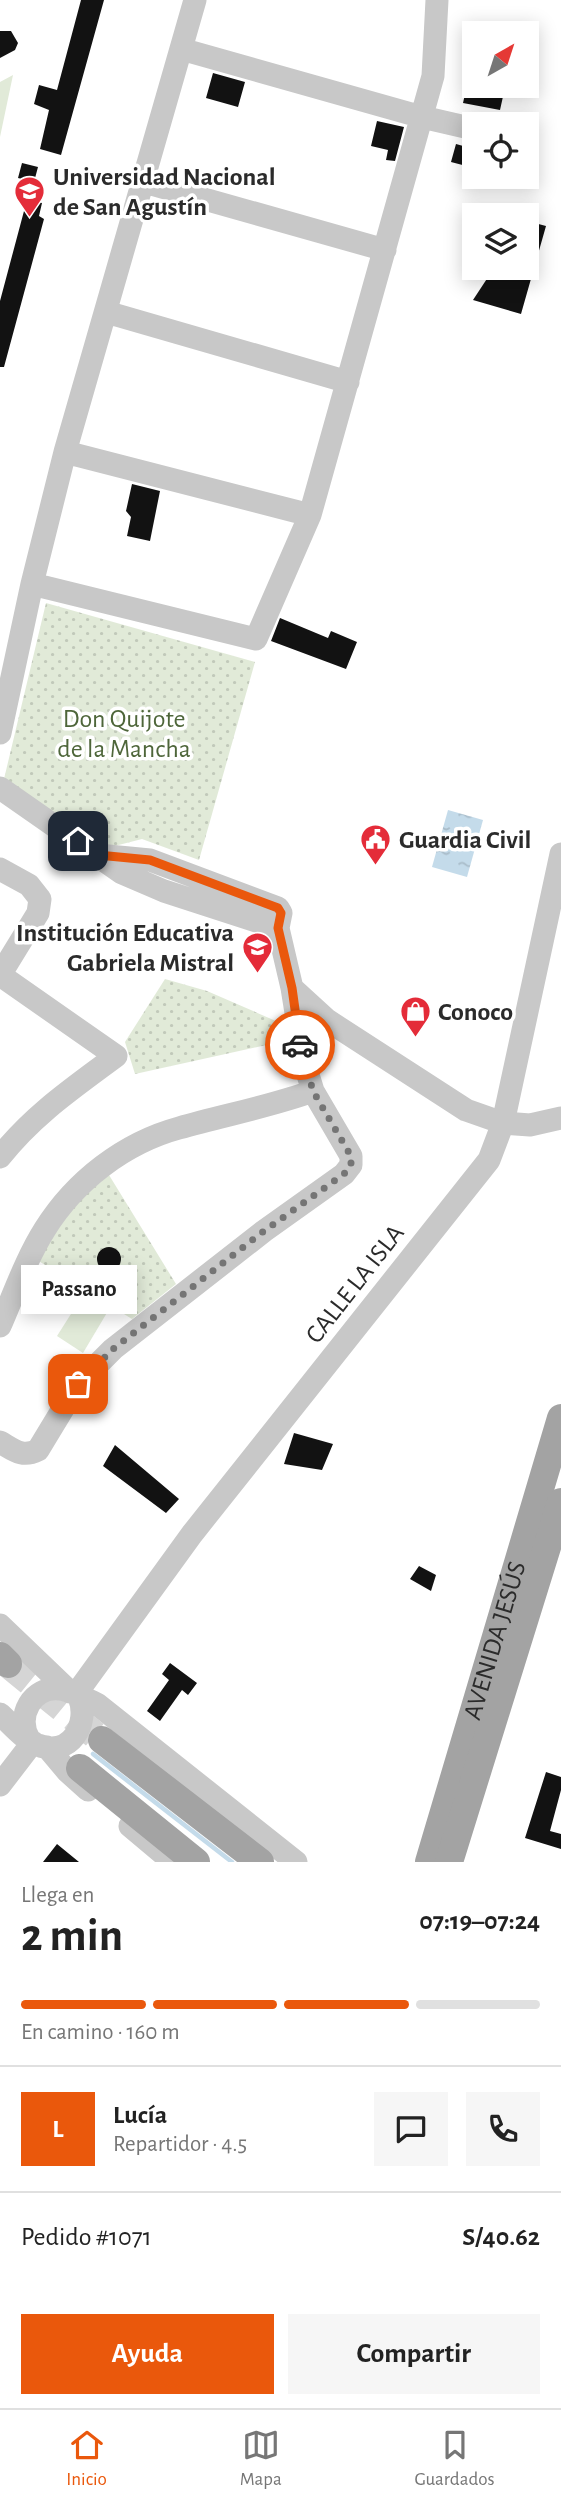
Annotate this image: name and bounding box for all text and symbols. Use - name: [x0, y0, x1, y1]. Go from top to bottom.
- north arrow: [462, 21, 539, 98]
- map controls: [462, 21, 539, 280]
- button: locate: [462, 112, 539, 189]
- place label: Universidad Nacional de San Agustín: [53, 164, 276, 220]
- school or university icon: Universidad Nacional de San Agustín: [13, 175, 47, 219]
- button: layers: [462, 203, 539, 280]
- park label: Don Quijote de la Mancha: [57, 706, 191, 762]
- pin: [48, 811, 108, 871]
- icon: home: [59, 822, 97, 860]
- public building icon: Guardia Civil: [359, 823, 393, 867]
- place label: Guardia Civil: [399, 827, 531, 853]
- place label: Institución Educativa Gabriela Mistral: [16, 920, 234, 976]
- school or university icon: Institución Educativa Gabriela Mistral: [240, 931, 274, 975]
- shop icon: Conoco: [398, 995, 432, 1039]
- place label: Conoco: [438, 999, 513, 1025]
- courier: [265, 1010, 335, 1080]
- icon: car: [281, 1026, 319, 1064]
- street label: CALLE LA ISLA: [301, 1220, 409, 1348]
- callout: Passano: [20, 1265, 136, 1314]
- text: Passano: [41, 1278, 117, 1301]
- pin: [48, 1354, 108, 1414]
- icon: bag: [59, 1365, 97, 1403]
- street label: AVENIDA JESÚS: [459, 1558, 531, 1723]
- text: Llega en: [21, 1884, 94, 1907]
- text: 07:19–07:24: [419, 1908, 540, 1934]
- text: 2 min: [21, 1913, 123, 1959]
- text: En camino · 160 m: [21, 2021, 180, 2044]
- button: chat: [374, 2092, 448, 2166]
- button: phone: [466, 2092, 540, 2166]
- text: Lucía: [113, 2102, 167, 2128]
- text: L: [52, 2116, 64, 2142]
- text: Repartidor · 4.5: [113, 2133, 247, 2156]
- text: Pedido #1071: [21, 2224, 152, 2250]
- text: S/40.62: [462, 2224, 540, 2250]
- button: Ayuda: [21, 2314, 274, 2394]
- button: Compartir: [288, 2314, 540, 2394]
- tab: Inicio: [66, 2426, 107, 2491]
- tab: Mapa: [240, 2426, 282, 2491]
- tab: Guardados: [414, 2426, 495, 2491]

